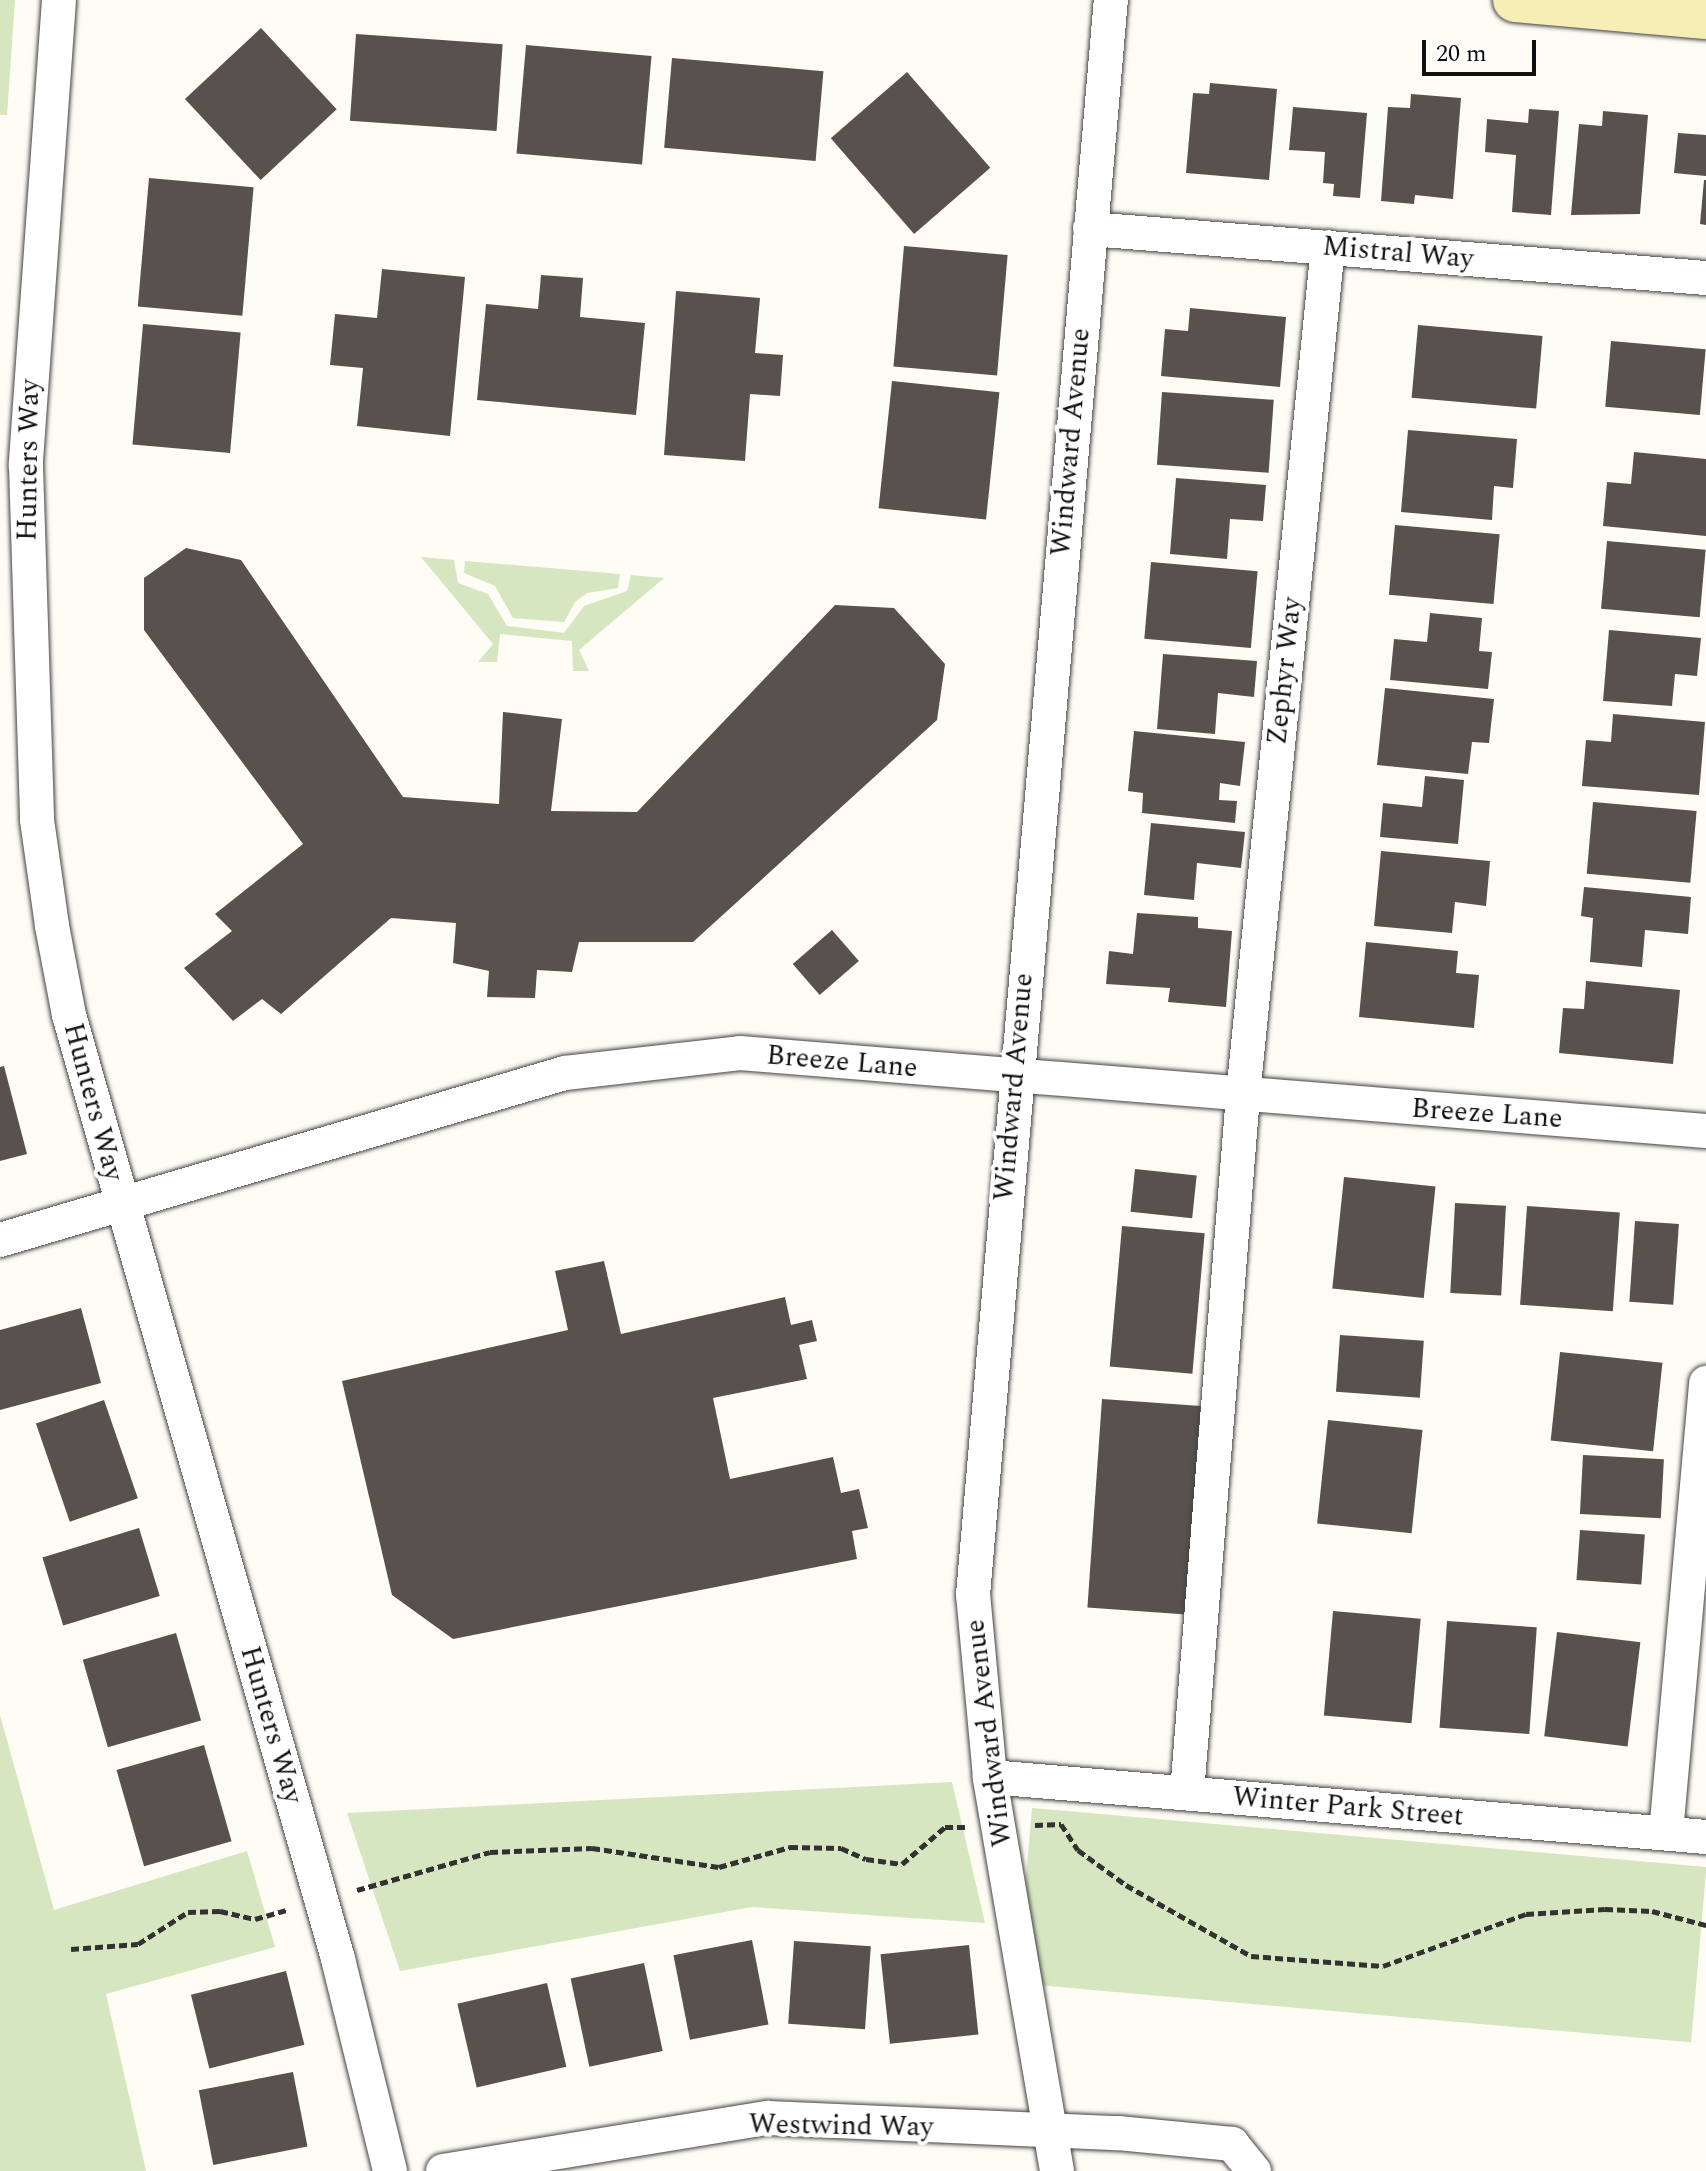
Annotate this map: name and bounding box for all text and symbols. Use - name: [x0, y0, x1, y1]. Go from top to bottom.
- scale bar: [1426, 24, 1540, 74]
- text: 20 m: [1436, 36, 1487, 72]
- street label: Mistral Way: [1321, 230, 1475, 276]
- street label: Windward Avenue: [1044, 327, 1098, 557]
- street label: Hunters Way: [11, 379, 47, 541]
- street label: Zephyr Way: [1261, 595, 1309, 747]
- street label: Windward Avenue: [987, 972, 1041, 1202]
- street label: Hunters Way: [56, 1019, 130, 1185]
- street label: Breeze Lane: [765, 1039, 919, 1085]
- street label: Breeze Lane: [1410, 1092, 1564, 1136]
- street label: Windward Avenue: [958, 1617, 1020, 1849]
- street label: Hunters Way: [232, 1642, 310, 1808]
- street label: Winter Park Street: [1231, 1780, 1465, 1834]
- street label: Westwind Way: [748, 2108, 934, 2144]

